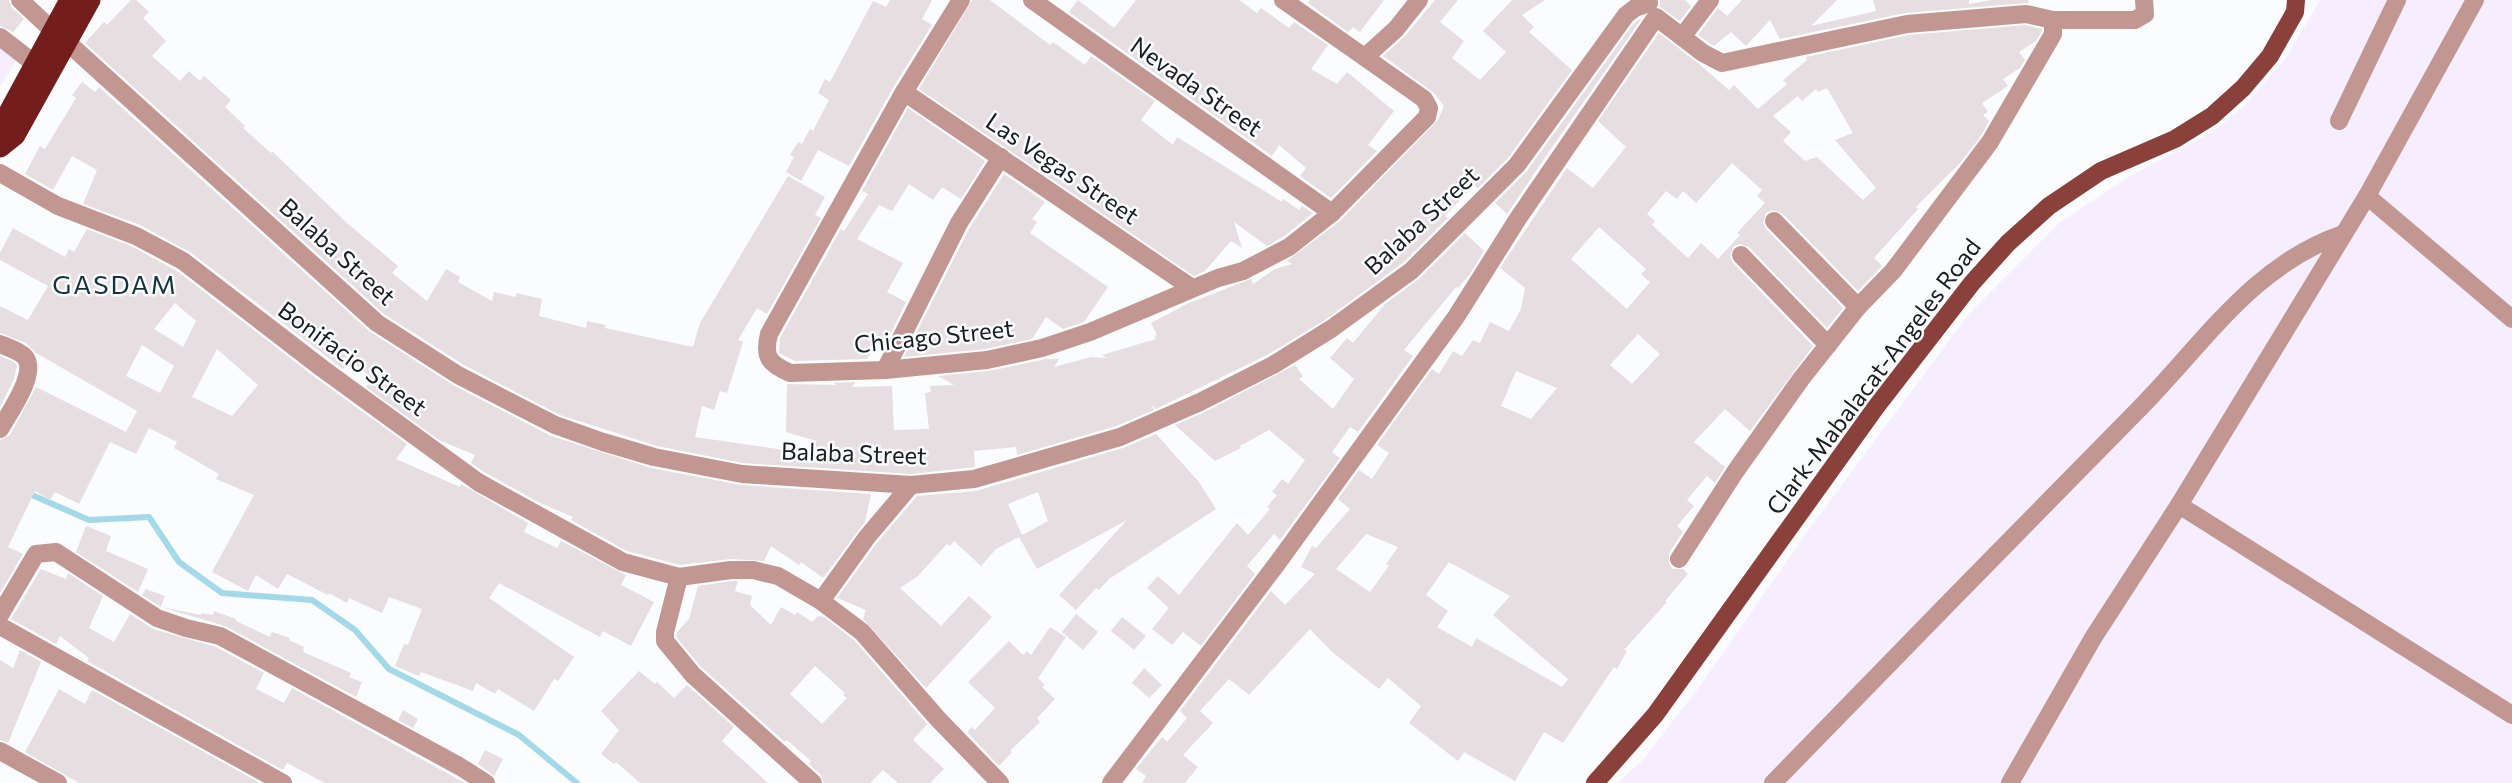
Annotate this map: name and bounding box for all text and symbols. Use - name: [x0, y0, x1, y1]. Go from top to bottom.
- street label: Nevada Street: [1126, 30, 1268, 142]
- street label: Las Vegas Street: [981, 106, 1145, 230]
- street label: Balaba Street: [1358, 159, 1484, 280]
- street label: Balaba Street: [274, 191, 402, 311]
- street label: Clark-Mabalacat-Angeles Road: [1760, 232, 1986, 520]
- district label: GASDAM: [52, 268, 178, 299]
- street label: Bonifacio Street: [273, 294, 433, 421]
- street label: Chicago Street: [853, 313, 1015, 358]
- street label: Balaba Street: [781, 435, 928, 470]

